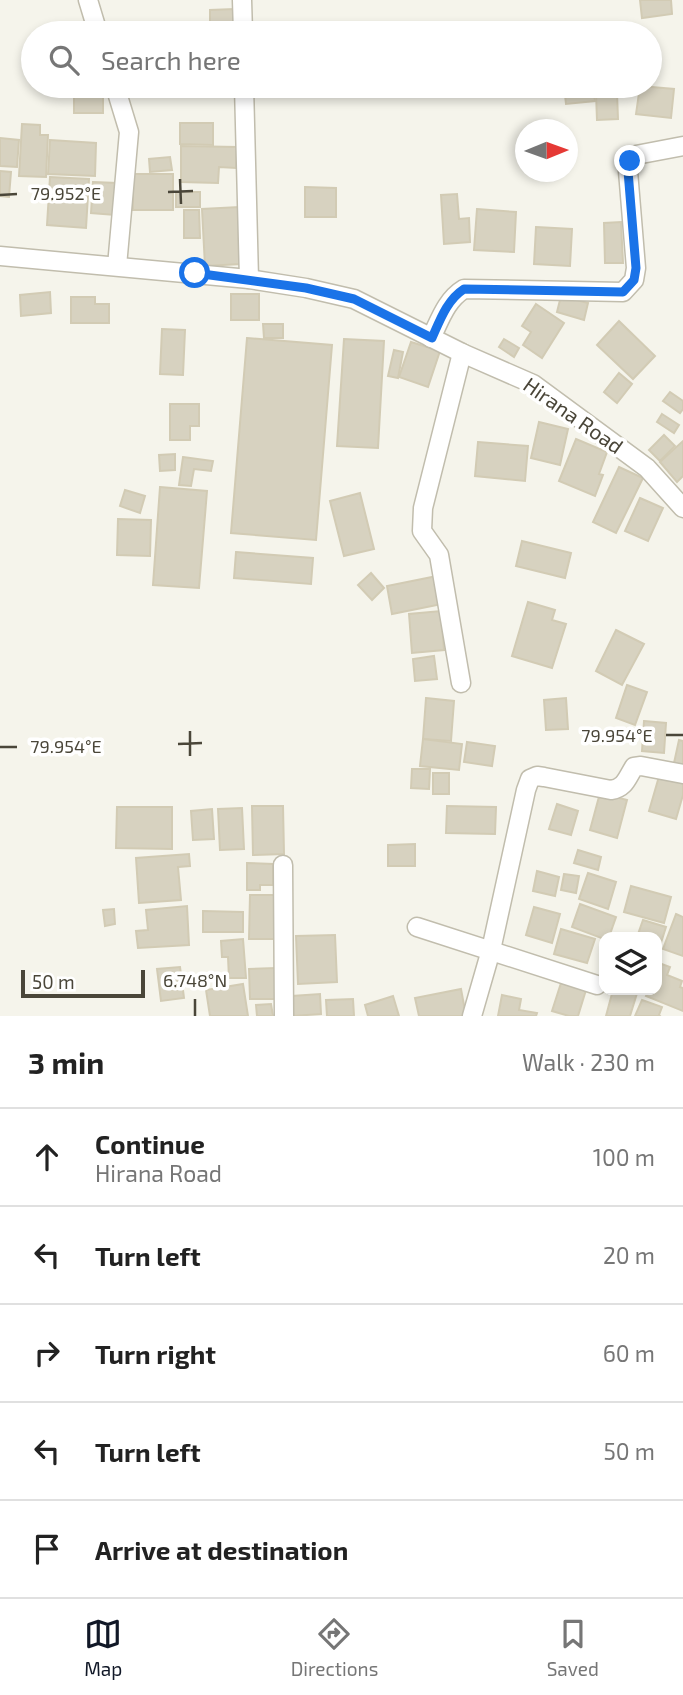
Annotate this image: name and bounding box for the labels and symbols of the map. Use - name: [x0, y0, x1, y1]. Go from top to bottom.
- north arrow: [515, 119, 578, 182]
- route end: [614, 145, 645, 176]
- text: 79.952°E: [31, 182, 101, 204]
- route start: [179, 257, 210, 288]
- street label: Hirana Road: [519, 371, 629, 458]
- text: 79.954°E: [581, 724, 653, 746]
- text: 79.954°E: [30, 735, 102, 757]
- scale bar: [21, 967, 145, 999]
- text: 6.748°N: [163, 969, 227, 991]

